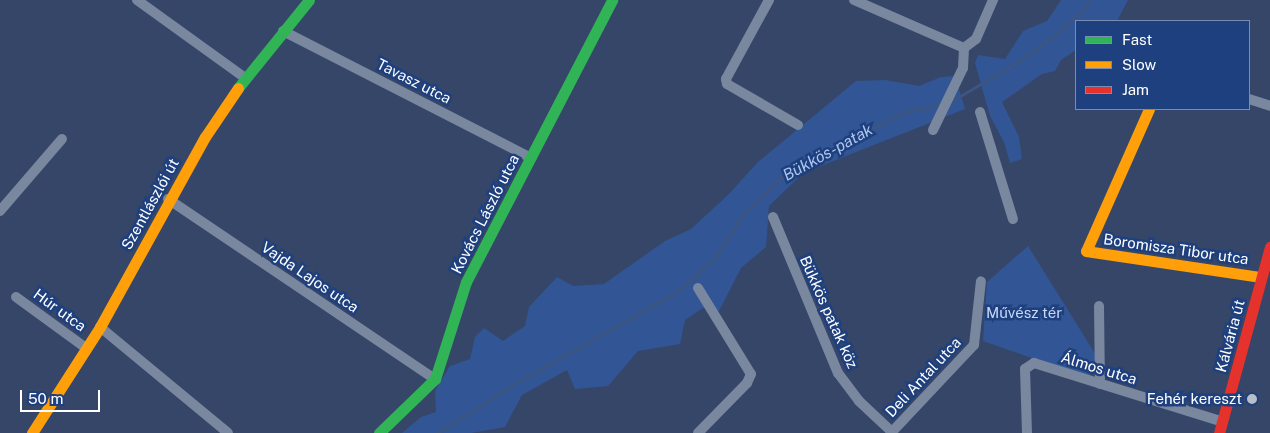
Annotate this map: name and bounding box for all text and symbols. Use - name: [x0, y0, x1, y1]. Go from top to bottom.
- legend: [1075, 20, 1250, 110]
- text: Fast: [1122, 31, 1152, 48]
- street label: Tavasz utca: [374, 55, 454, 107]
- text: Slow: [1122, 56, 1156, 73]
- text: Jam: [1122, 81, 1149, 98]
- water label: Bükkös-patak: [780, 120, 876, 186]
- street label: Kovács László utca: [447, 151, 523, 277]
- street label: Szentlászlói út: [117, 155, 183, 253]
- street label: Boromisza Tibor utca: [1102, 230, 1250, 268]
- street label: Vajda Lajos utca: [258, 238, 362, 316]
- street label: Bükkös patak köz: [796, 253, 862, 371]
- street label: Húr utca: [30, 285, 90, 335]
- street label: Kálvária út: [1212, 298, 1248, 374]
- park label: Művész tér: [986, 304, 1062, 322]
- street label: Deli Antal utca: [881, 333, 965, 421]
- street label: Álmos utca: [1059, 348, 1139, 388]
- scale bar: [22, 380, 102, 412]
- text: 50 m: [28, 390, 63, 407]
- place label: Fehér kereszt: [1147, 390, 1242, 408]
- marker: Fehér kereszt: [1246, 393, 1258, 405]

